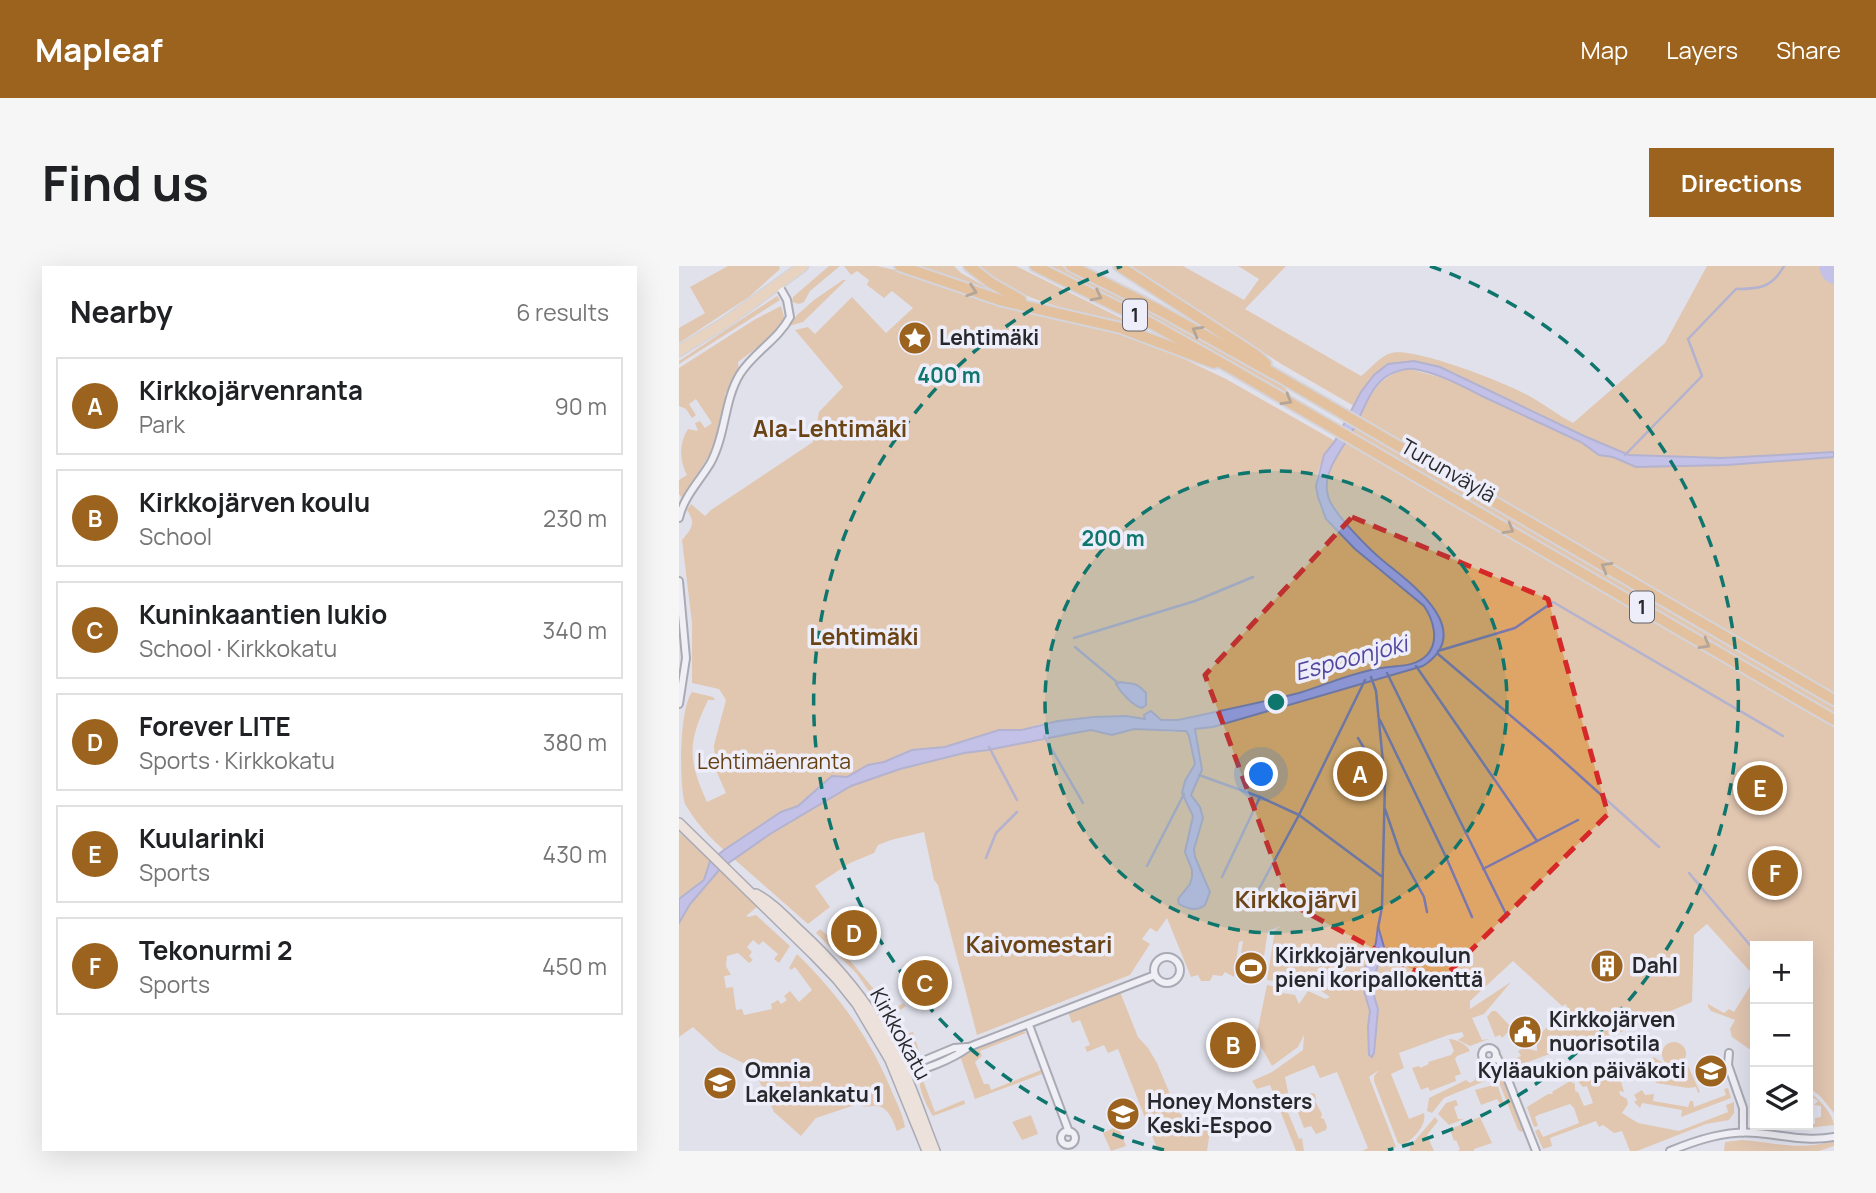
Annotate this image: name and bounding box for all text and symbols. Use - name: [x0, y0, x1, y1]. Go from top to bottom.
- text: Mapleaf: [35, 27, 163, 72]
- text: Map: [1581, 33, 1628, 66]
- text: Layers: [1666, 33, 1738, 66]
- text: Share: [1776, 33, 1841, 66]
- button: Directions: [1649, 148, 1834, 217]
- text: Find us: [42, 149, 209, 216]
- one-way arrow: [965, 283, 978, 297]
- one-way arrow: [1090, 287, 1102, 301]
- text: Nearby: [70, 291, 173, 332]
- text: 6 results: [516, 296, 609, 328]
- road number: 1: [1123, 300, 1147, 330]
- place icon: Lehtimäki: [896, 319, 934, 357]
- place label: Lehtimäki: [939, 323, 1039, 351]
- one-way arrow: [1191, 326, 1204, 339]
- text: 400 m: [917, 361, 981, 389]
- text: Kirkkojärvenranta: [139, 372, 363, 408]
- text: A: [87, 390, 103, 422]
- text: 90 m: [555, 390, 607, 422]
- one-way arrow: [1279, 392, 1292, 405]
- text: Park: [139, 408, 185, 440]
- district label: Ala-Lehtimäki: [753, 412, 907, 444]
- street label: Turunväylä: [1396, 432, 1501, 509]
- text: Kirkkojärven koulu: [139, 484, 370, 520]
- text: B: [88, 502, 102, 534]
- text: 230 m: [543, 502, 607, 534]
- text: School: [139, 520, 212, 552]
- one-way arrow: [1501, 521, 1514, 534]
- text: 200 m: [1081, 524, 1145, 552]
- one-way arrow: [1600, 563, 1613, 576]
- road number: 1: [1630, 592, 1654, 622]
- text: Kuninkaantien lukio: [139, 596, 387, 632]
- text: C: [87, 614, 104, 646]
- text: 340 m: [543, 614, 607, 646]
- district label: Lehtimäki: [809, 620, 919, 652]
- water label: Espoonjoki: [1291, 626, 1413, 687]
- text: School · Kirkkokatu: [139, 632, 337, 664]
- one-way arrow: [1698, 636, 1710, 649]
- centre of rings: [1264, 690, 1288, 714]
- text: Forever LITE: [139, 708, 291, 744]
- text: D: [87, 726, 103, 758]
- text: 380 m: [543, 726, 607, 758]
- text: Sports · Kirkkokatu: [139, 744, 335, 776]
- park label: Lehtimäenranta: [697, 747, 851, 775]
- pin: A: [1337, 748, 1383, 800]
- your location: [1244, 757, 1278, 791]
- pin: E: [1737, 762, 1783, 814]
- text: Kuularinki: [139, 820, 265, 856]
- text: E: [88, 838, 102, 870]
- text: 430 m: [543, 838, 607, 870]
- pin: F: [1752, 847, 1798, 899]
- text: Sports: [139, 856, 210, 888]
- district label: Kirkkojärvi: [1235, 882, 1357, 915]
- pin: D: [831, 907, 877, 959]
- district label: Kaivomestari: [966, 928, 1112, 960]
- text: Tekonurmi 2: [139, 932, 292, 968]
- place label: Kirkkojärvenkoulun pieni koripallokenttä: [1275, 941, 1483, 993]
- map controls: [1750, 941, 1813, 1130]
- button: +: [1750, 941, 1813, 1004]
- building icon: Dahl: [1588, 947, 1626, 985]
- sports icon: Kirkkojärvenkoulun pieni koripallokenttä: [1232, 949, 1270, 987]
- text: F: [89, 950, 101, 982]
- text: 450 m: [542, 950, 607, 982]
- place label: Dahl: [1632, 951, 1678, 979]
- pin: C: [902, 957, 948, 1009]
- text: Sports: [139, 968, 210, 1000]
- street label: Kirkkokatu: [864, 983, 938, 1084]
- button: −: [1750, 1004, 1813, 1067]
- place label: Kirkkojärven nuorisotila: [1549, 1005, 1675, 1057]
- public building icon: Kirkkojärven nuorisotila: [1506, 1013, 1544, 1051]
- pin: B: [1210, 1019, 1256, 1071]
- school or university icon: Kyläaukion päiväkoti: [1692, 1052, 1730, 1090]
- place label: Omnia Lakelankatu 1: [745, 1056, 882, 1108]
- place label: Kyläaukion päiväkoti: [1478, 1056, 1686, 1084]
- school or university icon: Omnia Lakelankatu 1: [701, 1064, 739, 1102]
- button: layers: [1750, 1067, 1813, 1130]
- place label: Honey Monsters Keski-Espoo: [1147, 1087, 1312, 1139]
- school or university icon: Honey Monsters Keski-Espoo: [1104, 1095, 1142, 1133]

